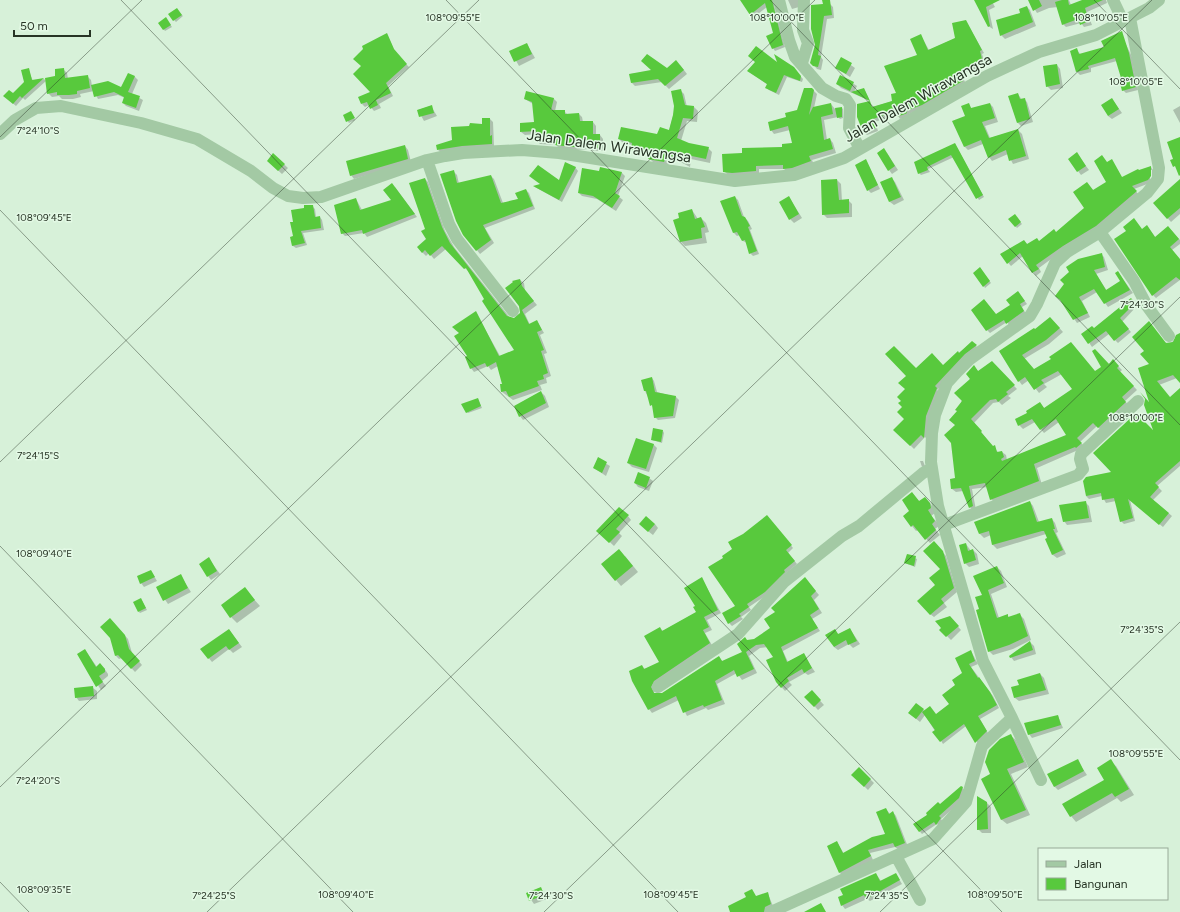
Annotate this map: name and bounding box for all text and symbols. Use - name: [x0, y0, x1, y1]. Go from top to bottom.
- text: 108°09'55"E: [425, 11, 481, 24]
- text: 108°10'00"E: [750, 11, 805, 24]
- text: 108°10'05"E: [1074, 11, 1128, 24]
- scale bar: [14, 12, 90, 38]
- text: 50 m: [20, 19, 48, 33]
- street label: Jalan Dalem Wirawangsa: [841, 50, 995, 146]
- text: 108°10'05"E: [1109, 75, 1163, 88]
- text: 7°24'10"S: [17, 124, 59, 137]
- street label: Jalan Dalem Wirawangsa: [526, 126, 692, 166]
- text: 108°09'45"E: [16, 211, 72, 224]
- text: 7°24'30"S: [1120, 298, 1164, 311]
- text: 108°10'00"E: [1109, 411, 1164, 424]
- text: 7°24'15"S: [17, 449, 59, 462]
- text: 108°09'40"E: [16, 547, 72, 560]
- text: 7°24'35"S: [1120, 623, 1164, 636]
- text: 108°09'55"E: [1108, 747, 1164, 760]
- text: 7°24'20"S: [16, 774, 60, 787]
- legend: [1038, 848, 1168, 900]
- text: Jalan: [1074, 857, 1102, 871]
- text: Bangunan: [1074, 877, 1128, 891]
- text: 108°09'35"E: [17, 883, 71, 896]
- text: 108°09'40"E: [318, 888, 374, 901]
- text: 108°09'45"E: [643, 888, 699, 901]
- text: 108°09'50"E: [967, 888, 1023, 901]
- text: 7°24'25"S: [192, 889, 236, 902]
- text: 7°24'30"S: [529, 889, 573, 902]
- text: 7°24'35"S: [865, 889, 909, 902]

